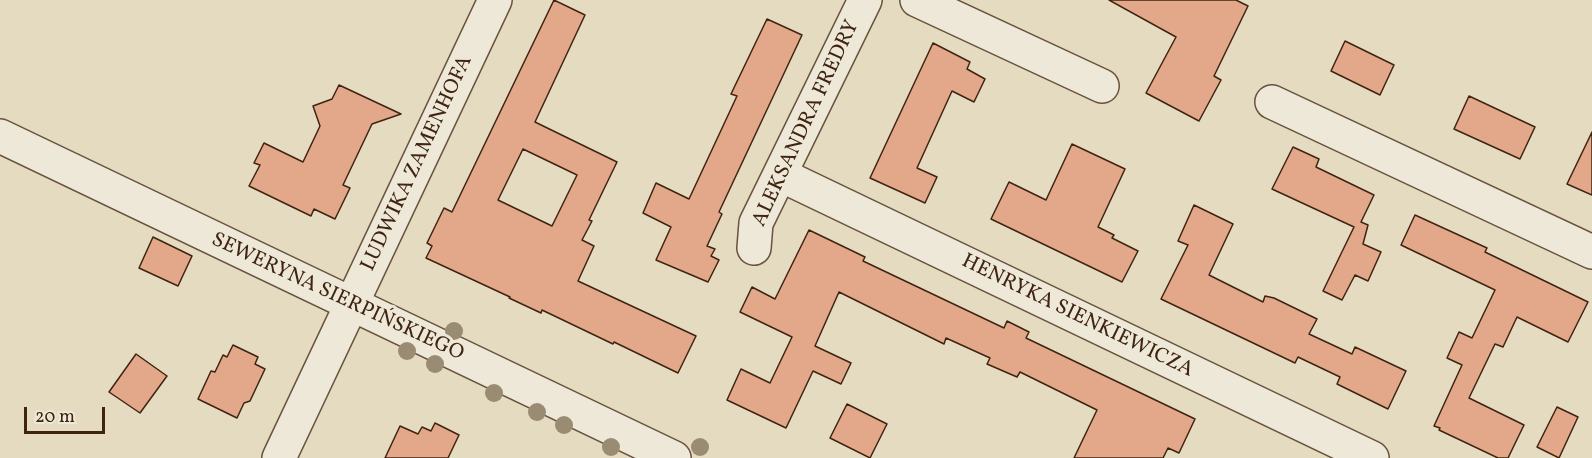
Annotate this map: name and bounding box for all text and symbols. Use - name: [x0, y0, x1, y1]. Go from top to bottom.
- street label: ALEKSANDRA FREDRY: [748, 17, 866, 231]
- street label: LUDWIKA ZAMENHOFA: [357, 52, 479, 276]
- street label: SEWERYNA SIERPIŃSKIEGO: [207, 228, 467, 368]
- street label: HENRYKA SIENKIEWICZA: [957, 250, 1197, 384]
- scale bar: [27, 395, 108, 433]
- text: 20 m: [35, 405, 75, 430]

